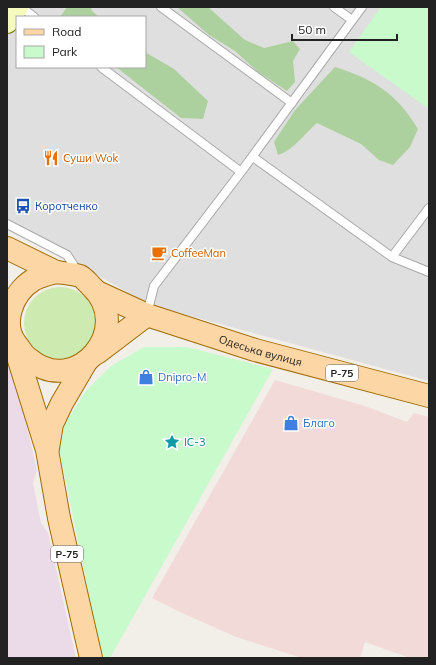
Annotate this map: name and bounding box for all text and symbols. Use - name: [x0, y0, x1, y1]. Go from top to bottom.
- legend: [16, 16, 146, 68]
- scale bar: [292, 16, 397, 42]
- text: 50 m: [298, 22, 326, 37]
- text: Road: [52, 24, 81, 39]
- text: Park: [52, 44, 78, 59]
- restaurant icon: Суши Wok: [42, 149, 60, 167]
- place label: Суши Wok: [63, 151, 119, 165]
- bus stop icon: Коротченко: [14, 197, 32, 215]
- place label: Коротченко: [35, 199, 98, 213]
- cafe icon: CoffeeMan: [150, 244, 168, 262]
- place label: CoffeeMan: [171, 246, 226, 260]
- street label: Одеська вулиця: [217, 332, 304, 369]
- road number: Р-75: [326, 365, 358, 381]
- shop icon: Dnipro-M: [137, 368, 155, 386]
- place label: Dnipro-M: [158, 370, 206, 384]
- shop icon: Благо: [282, 414, 300, 432]
- place label: Благо: [303, 416, 335, 430]
- place icon: ІС-3: [163, 433, 181, 451]
- place label: ІС-3: [184, 435, 206, 449]
- road number: Р-75: [51, 546, 83, 562]

